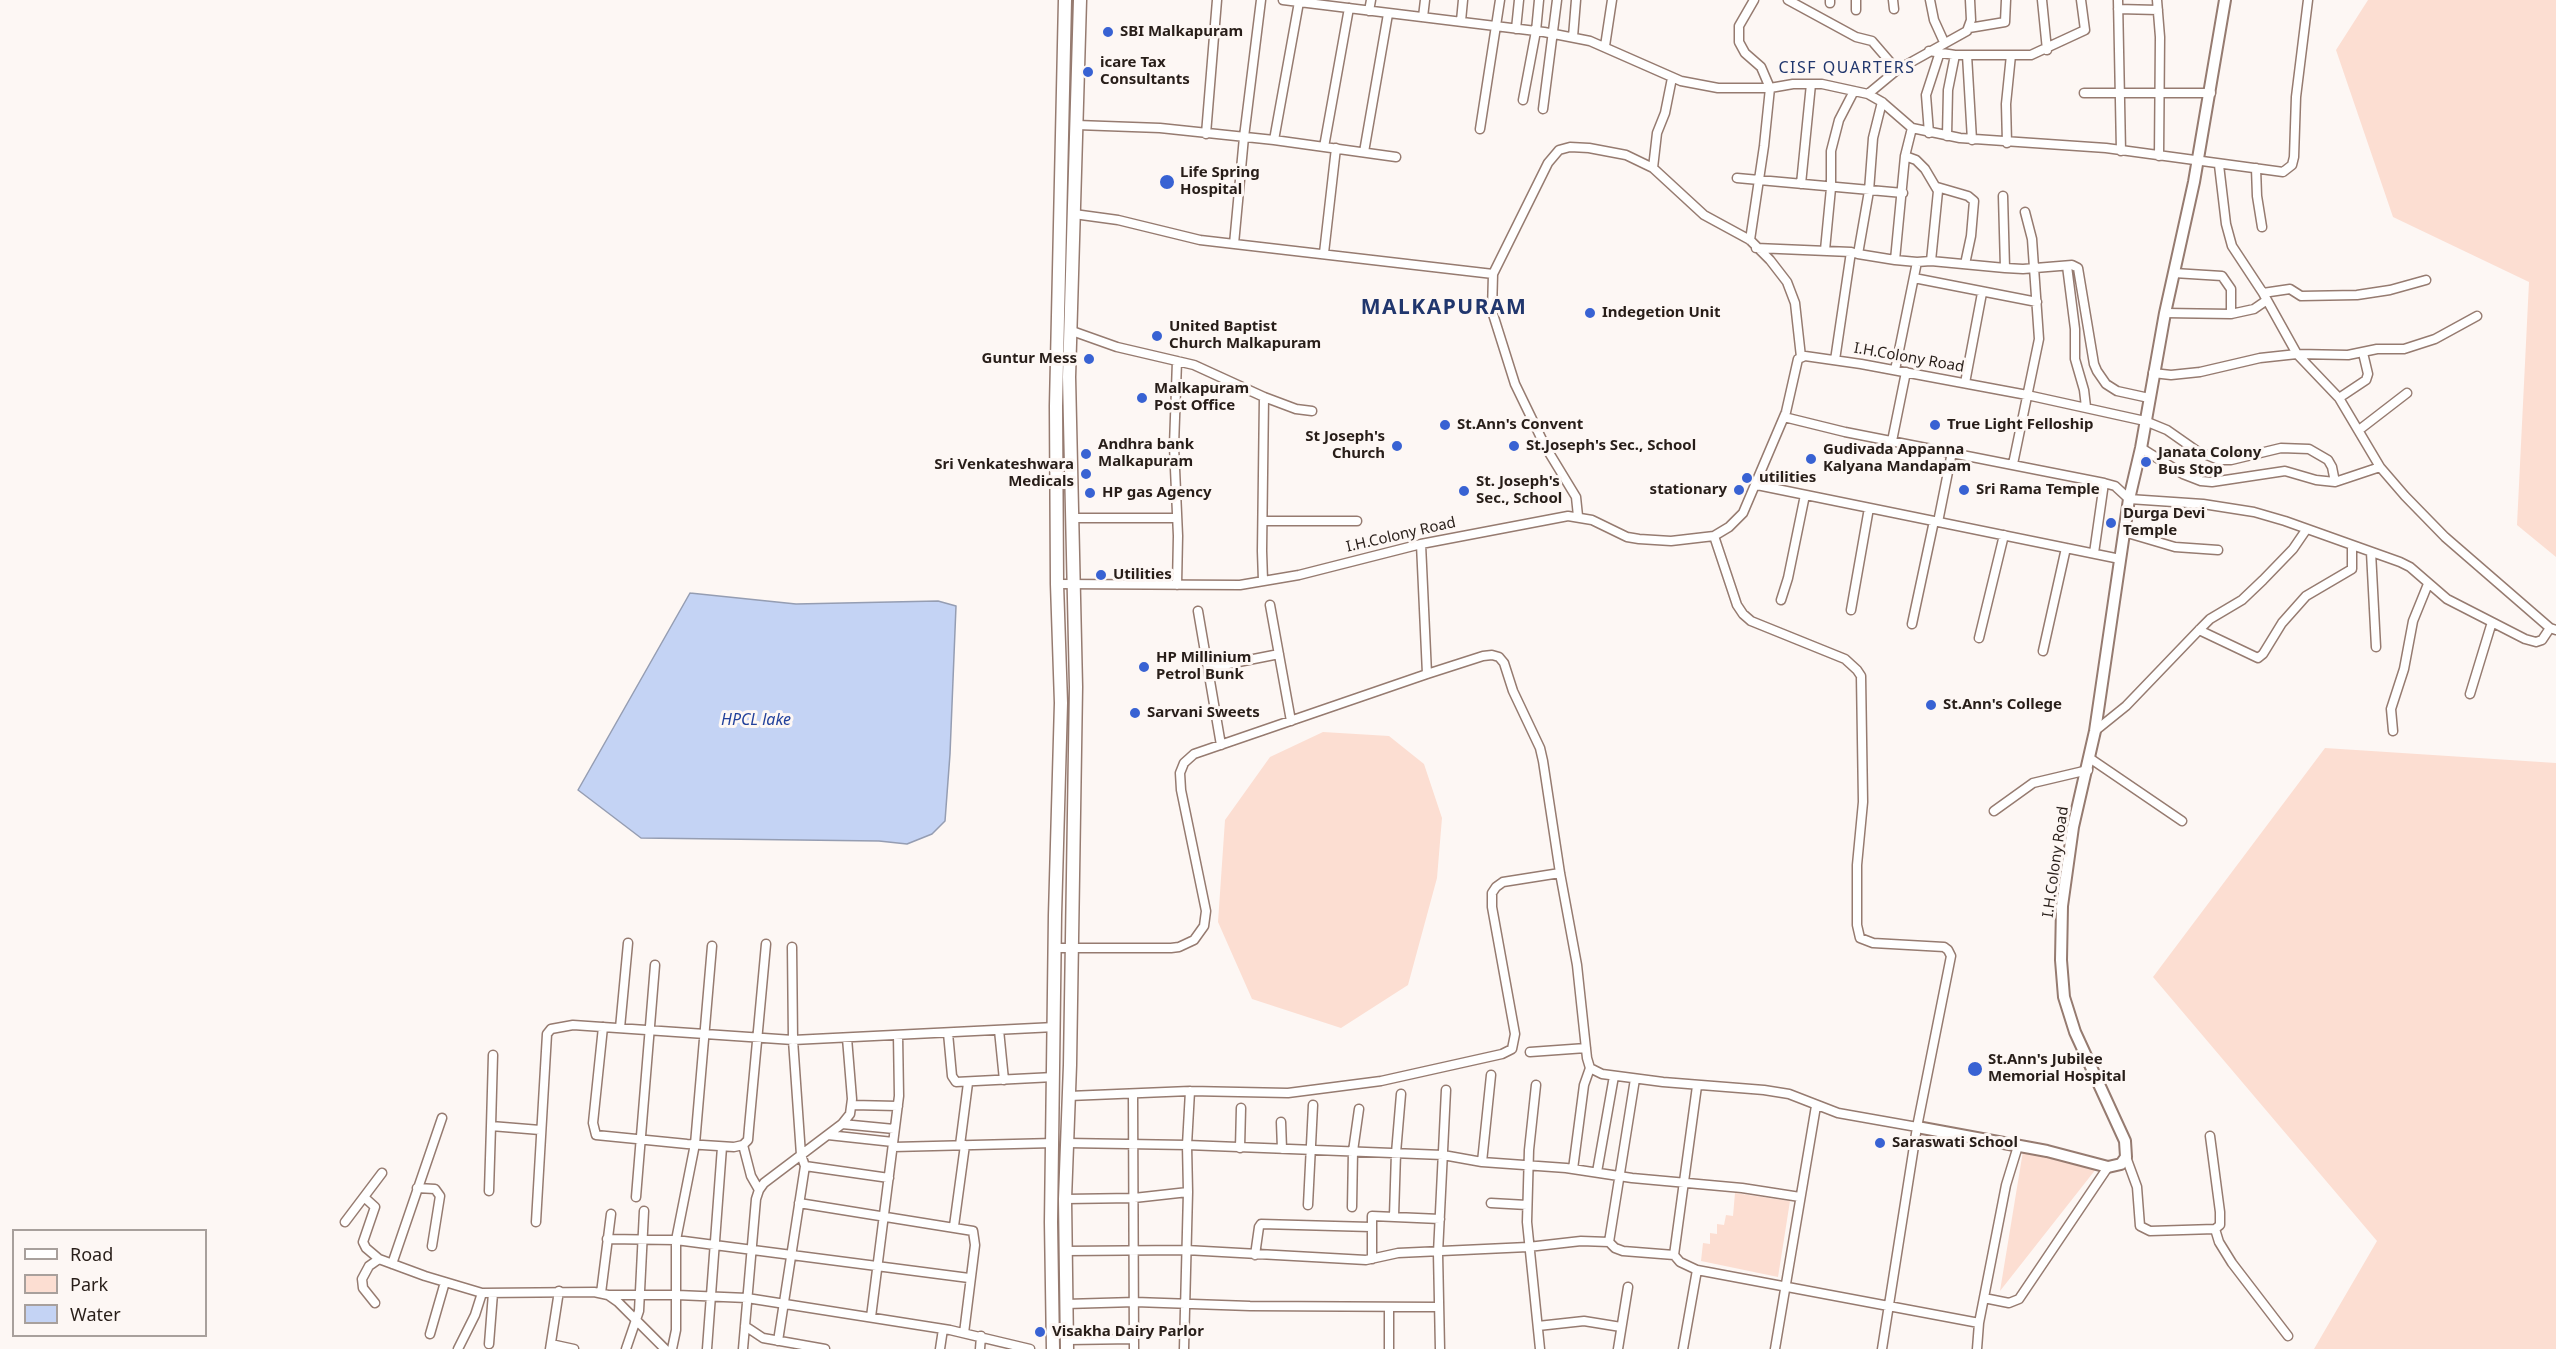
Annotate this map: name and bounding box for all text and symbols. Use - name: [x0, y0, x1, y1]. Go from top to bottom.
- place label: SBI Malkapuram: [1120, 23, 1243, 41]
- marker: SBI Malkapuram: [1101, 25, 1115, 39]
- place label: icare Tax Consultants: [1100, 54, 1190, 89]
- district label: CISF QUARTERS: [1778, 58, 1916, 78]
- marker: icare Tax Consultants: [1081, 65, 1095, 79]
- place label: Life Spring Hospital: [1180, 164, 1260, 199]
- marker: Life Spring Hospital: [1158, 173, 1176, 191]
- district label: MALKAPURAM: [1361, 295, 1527, 321]
- place label: Indegetion Unit: [1602, 304, 1721, 322]
- marker: Indegetion Unit: [1583, 306, 1597, 320]
- place label: United Baptist Church Malkapuram: [1169, 318, 1321, 353]
- marker: United Baptist Church Malkapuram: [1150, 329, 1164, 343]
- street label: I.H.Colony Road: [1852, 339, 1966, 377]
- place label: Guntur Mess: [982, 350, 1077, 368]
- marker: Guntur Mess: [1082, 352, 1096, 366]
- place label: Malkapuram Post Office: [1154, 380, 1249, 415]
- marker: Malkapuram Post Office: [1135, 391, 1149, 405]
- place label: St.Ann's Convent: [1457, 416, 1583, 434]
- place label: True Light Felloship: [1947, 416, 2093, 434]
- marker: St.Ann's Convent: [1438, 418, 1452, 432]
- marker: True Light Felloship: [1928, 418, 1942, 432]
- place label: St Joseph's Church: [1305, 428, 1385, 463]
- place label: Andhra bank Malkapuram: [1098, 436, 1194, 471]
- place label: St.Joseph's Sec., School: [1526, 437, 1696, 455]
- marker: St Joseph's Church: [1390, 439, 1404, 453]
- marker: St.Joseph's Sec., School: [1507, 439, 1521, 453]
- place label: Gudivada Appanna Kalyana Mandapam: [1823, 441, 1971, 476]
- place label: Janata Colony Bus Stop: [2158, 444, 2261, 479]
- marker: Andhra bank Malkapuram: [1079, 447, 1093, 461]
- marker: Gudivada Appanna Kalyana Mandapam: [1804, 452, 1818, 466]
- marker: Janata Colony Bus Stop: [2139, 455, 2153, 469]
- place label: Sri Venkateshwara Medicals: [934, 456, 1074, 491]
- marker: Sri Venkateshwara Medicals: [1079, 467, 1093, 481]
- place label: utilities: [1759, 469, 1816, 487]
- marker: utilities: [1740, 471, 1754, 485]
- place label: St. Joseph's Sec., School: [1476, 473, 1562, 508]
- place label: stationary: [1650, 481, 1727, 499]
- place label: Sri Rama Temple: [1976, 481, 2100, 499]
- marker: stationary: [1732, 483, 1746, 497]
- marker: Sri Rama Temple: [1957, 483, 1971, 497]
- place label: HP gas Agency: [1102, 484, 1211, 502]
- marker: St. Joseph's Sec., School: [1457, 484, 1471, 498]
- marker: HP gas Agency: [1083, 486, 1097, 500]
- place label: Durga Devi Temple: [2123, 505, 2205, 540]
- street label: I.H.Colony Road: [1344, 514, 1458, 556]
- marker: Durga Devi Temple: [2104, 516, 2118, 530]
- place label: Utilities: [1113, 566, 1172, 584]
- marker: Utilities: [1094, 568, 1108, 582]
- place label: HP Millinium Petrol Bunk: [1156, 649, 1251, 684]
- marker: HP Millinium Petrol Bunk: [1137, 660, 1151, 674]
- place label: St.Ann's College: [1943, 696, 2062, 714]
- marker: St.Ann's College: [1924, 698, 1938, 712]
- place label: Sarvani Sweets: [1147, 704, 1260, 722]
- marker: Sarvani Sweets: [1128, 706, 1142, 720]
- water label: HPCL lake: [721, 710, 791, 730]
- street label: I.H.Colony Road: [2039, 805, 2073, 919]
- place label: St.Ann's Jubilee Memorial Hospital: [1988, 1051, 2126, 1086]
- marker: St.Ann's Jubilee Memorial Hospital: [1966, 1060, 1984, 1078]
- place label: Saraswati School: [1892, 1134, 2018, 1152]
- marker: Saraswati School: [1873, 1136, 1887, 1150]
- legend: [12, 1229, 207, 1337]
- text: Road: [70, 1242, 113, 1266]
- text: Park: [70, 1272, 108, 1296]
- text: Water: [70, 1302, 121, 1326]
- place label: Visakha Dairy Parlor: [1052, 1323, 1204, 1341]
- marker: Visakha Dairy Parlor: [1033, 1325, 1047, 1339]

